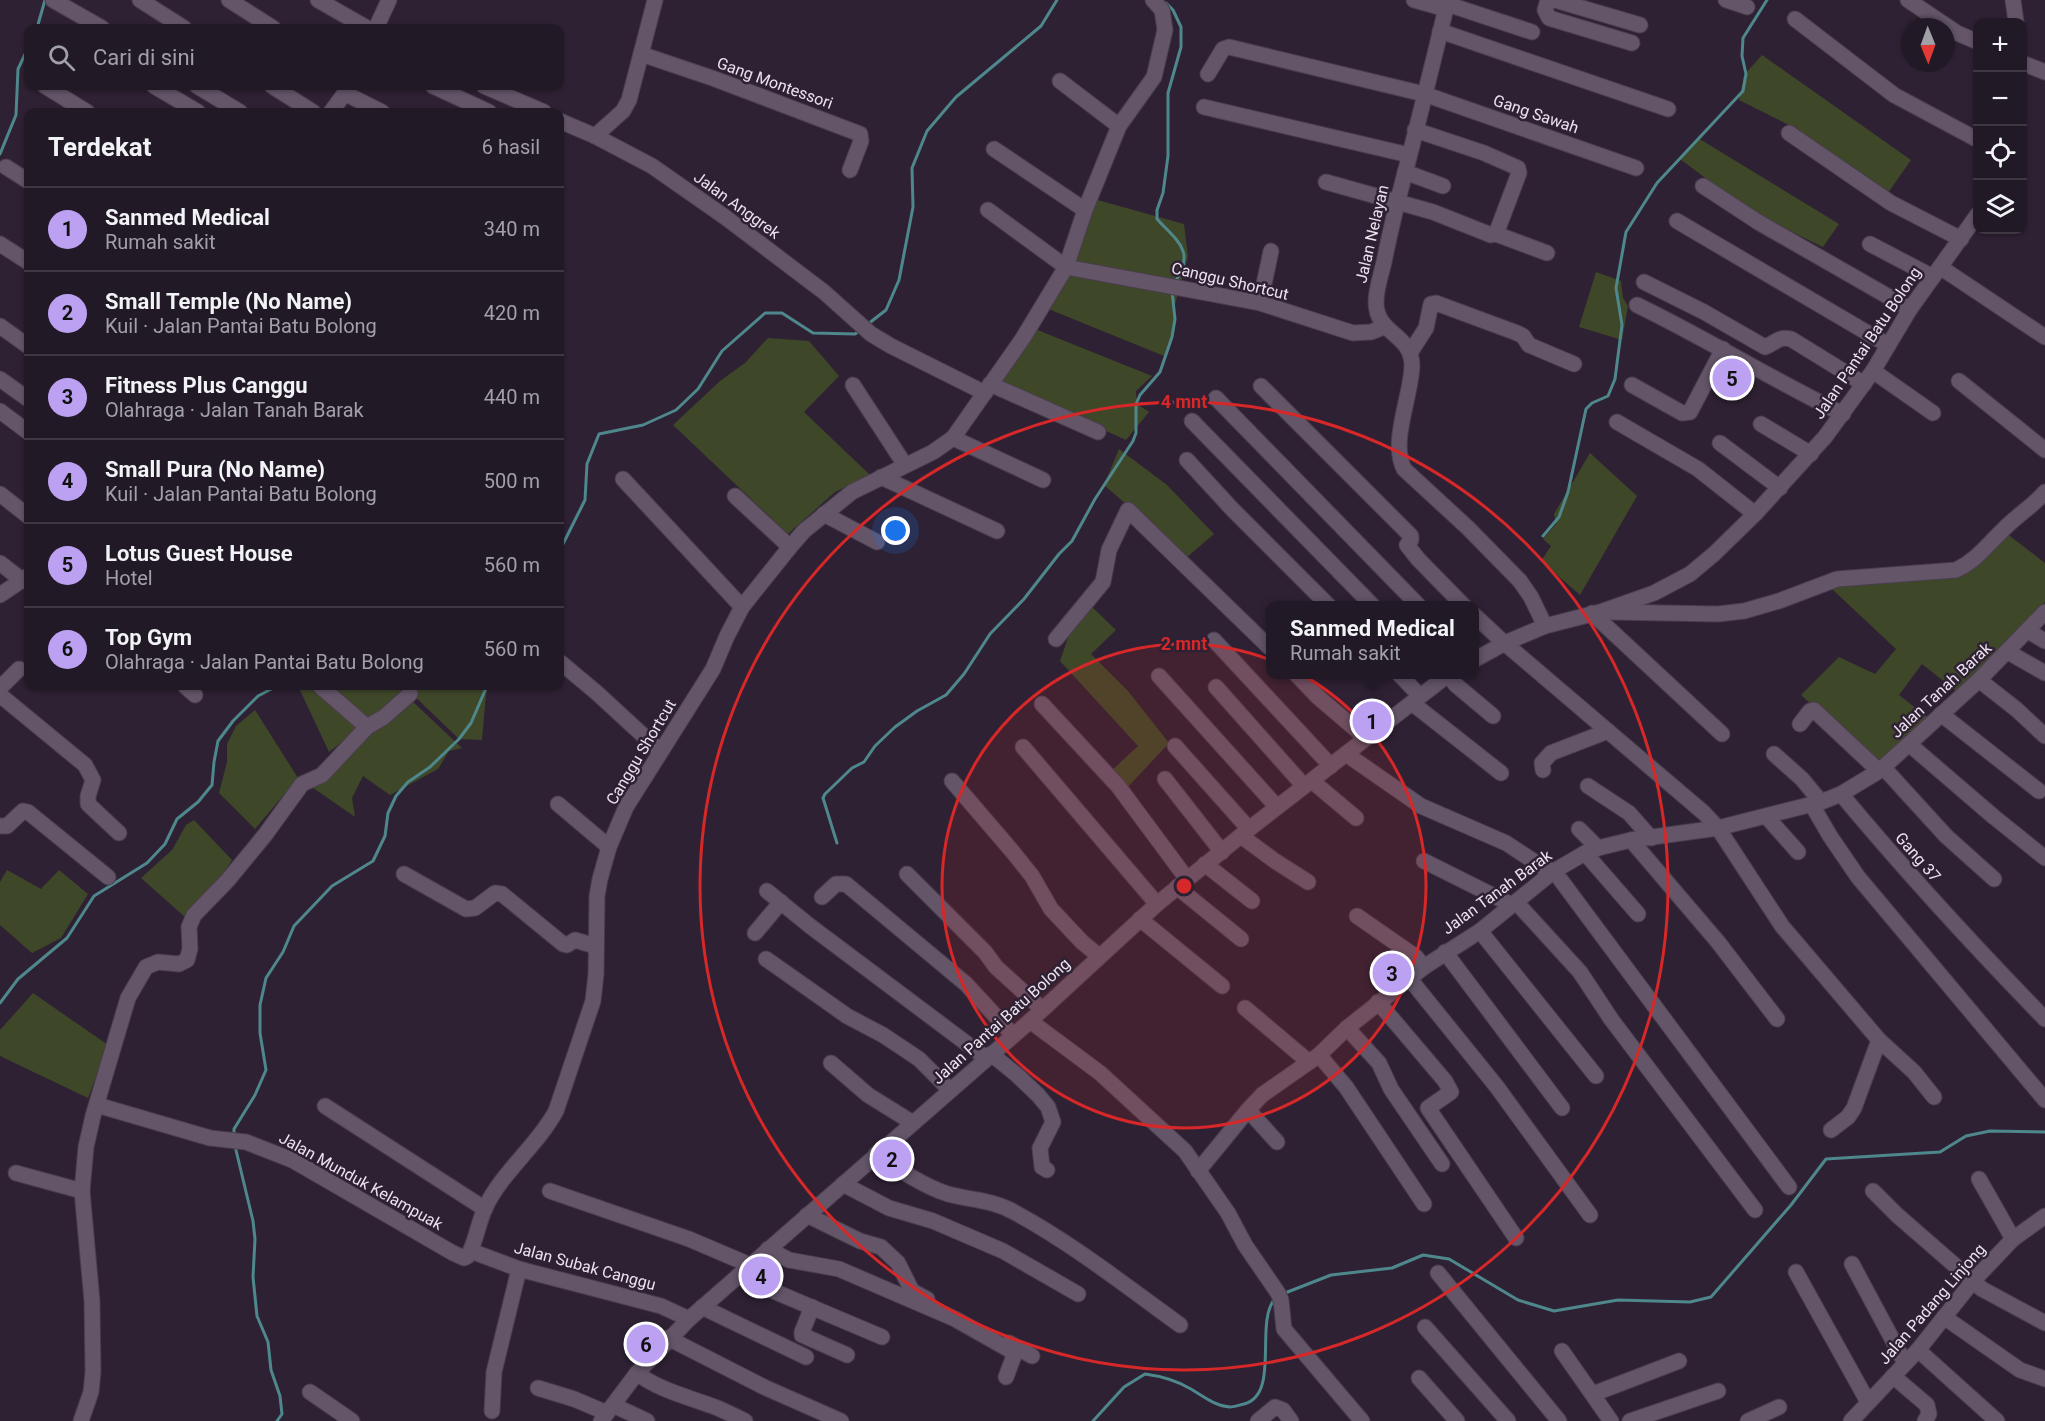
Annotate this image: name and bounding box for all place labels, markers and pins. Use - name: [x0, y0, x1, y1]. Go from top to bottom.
- pin: 5: [1712, 356, 1752, 400]
- pin: 1: [1352, 698, 1392, 744]
- centre of rings: [1174, 876, 1194, 896]
- pin: 3: [1372, 950, 1412, 996]
- pin: 2: [872, 1136, 912, 1182]
- pin: 4: [742, 1254, 780, 1298]
- pin: 6: [626, 1322, 666, 1366]

